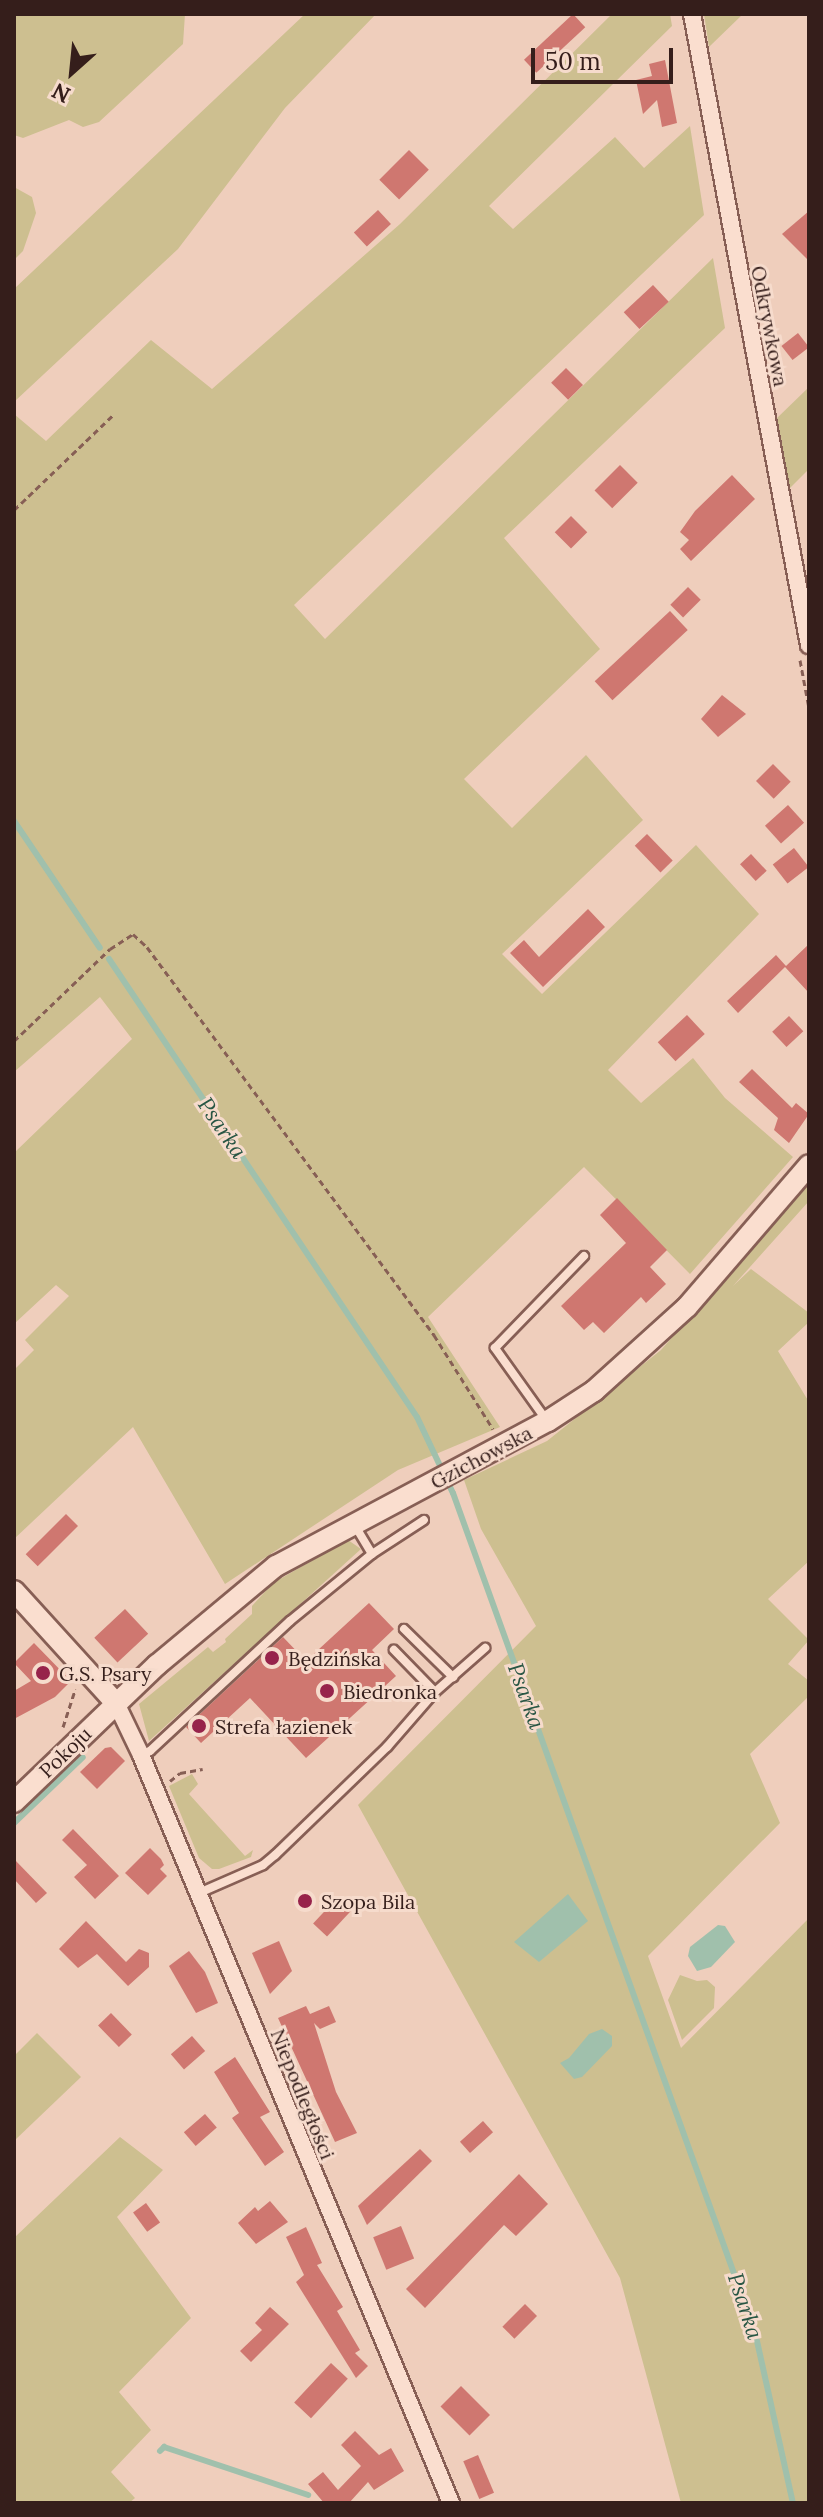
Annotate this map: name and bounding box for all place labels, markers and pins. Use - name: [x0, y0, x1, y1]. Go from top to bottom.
- place label: Będzińska: [288, 1646, 381, 1670]
- marker: Będzińska: [263, 1649, 281, 1667]
- place label: G.S. Psary: [59, 1661, 152, 1685]
- marker: G.S. Psary: [34, 1664, 52, 1682]
- place label: Biedronka: [343, 1679, 437, 1703]
- marker: Biedronka: [318, 1682, 336, 1700]
- place label: Strefa łazienek: [215, 1714, 352, 1738]
- marker: Strefa łazienek: [190, 1717, 208, 1735]
- place label: Szopa Bila: [321, 1889, 415, 1913]
- marker: Szopa Bila: [296, 1892, 314, 1910]

